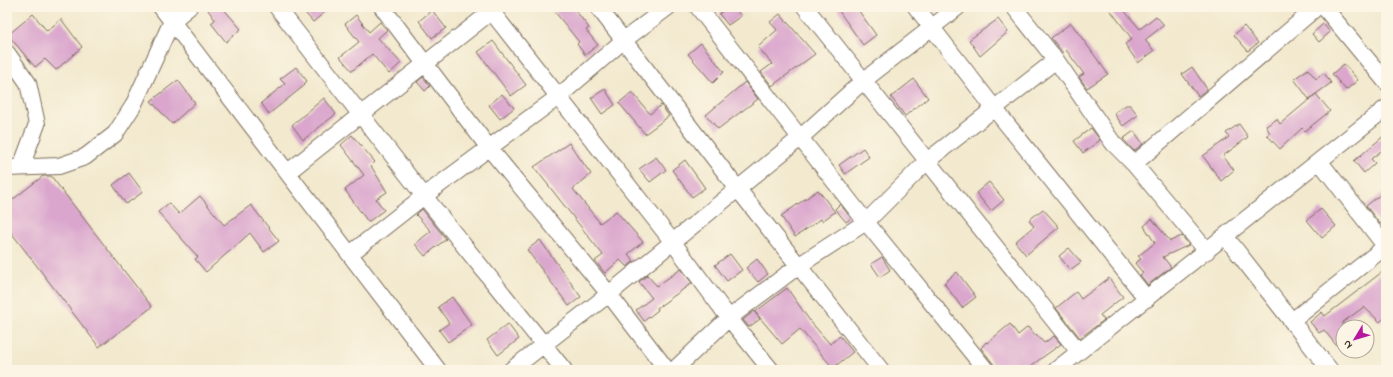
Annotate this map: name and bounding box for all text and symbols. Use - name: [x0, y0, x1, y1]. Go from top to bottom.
- north arrow: [1335, 319, 1375, 359]
- text: N: [1339, 337, 1357, 352]

